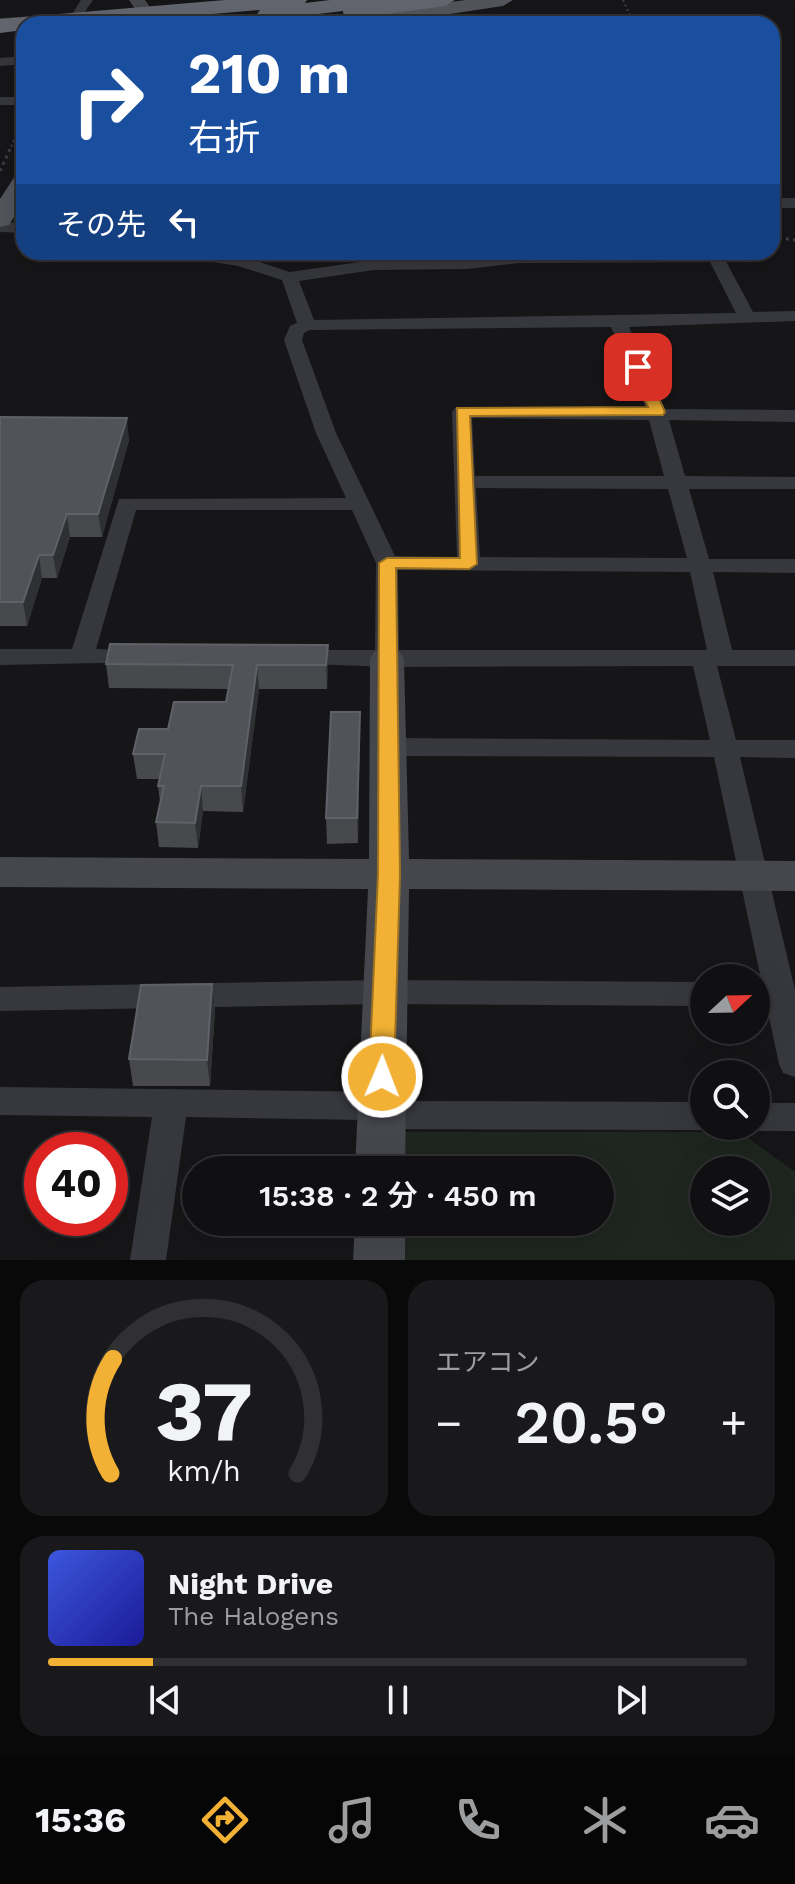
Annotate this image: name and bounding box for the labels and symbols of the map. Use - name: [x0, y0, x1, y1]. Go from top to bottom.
- pin: [604, 333, 672, 401]
- north arrow: [690, 964, 770, 1044]
- position arrow: [340, 1035, 424, 1119]
- speed limit sign: 40: [24, 1132, 128, 1236]

